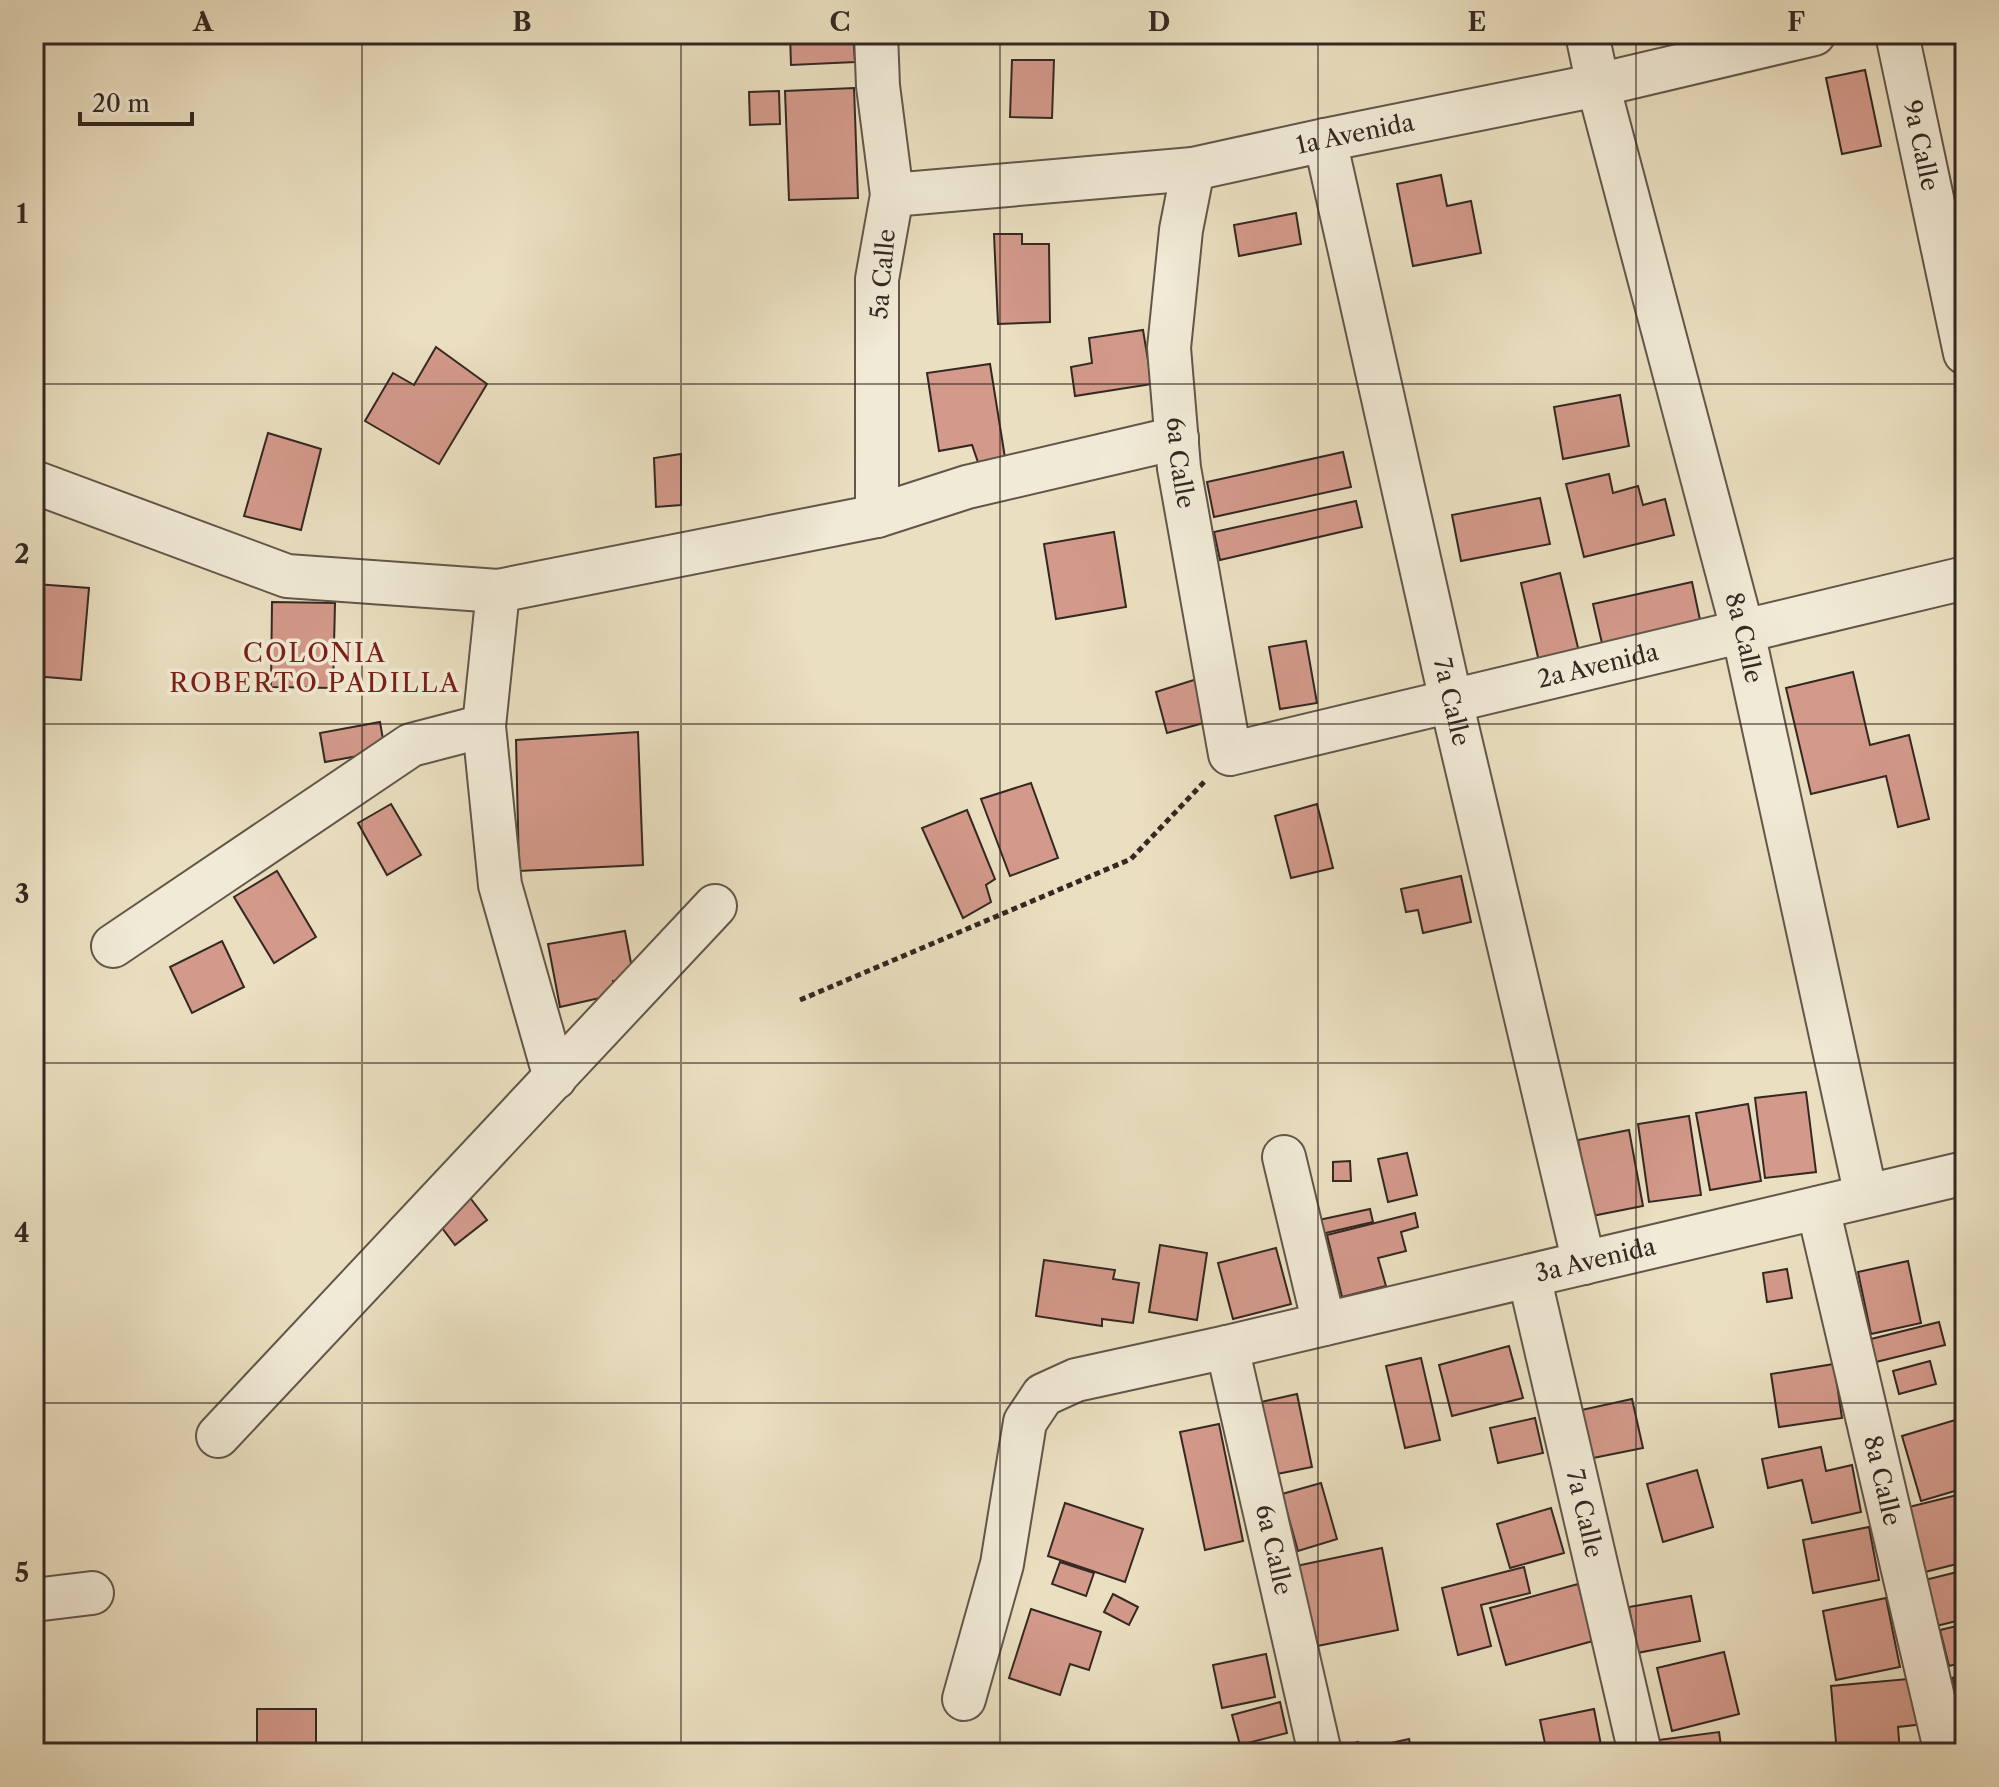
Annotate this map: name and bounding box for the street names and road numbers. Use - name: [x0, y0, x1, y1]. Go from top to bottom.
- street label: 9a Calle: [1898, 97, 1945, 193]
- street label: 1a Avenida: [1293, 107, 1417, 160]
- street label: 5a Calle: [864, 228, 901, 320]
- street label: 6a Calle: [1161, 416, 1201, 511]
- street label: 8a Calle: [1719, 589, 1769, 686]
- street label: 2a Avenida: [1534, 637, 1661, 694]
- street label: 7a Calle: [1428, 655, 1476, 749]
- street label: 3a Avenida: [1532, 1231, 1659, 1288]
- street label: 8a Calle: [1858, 1432, 1907, 1529]
- street label: 7a Calle: [1561, 1467, 1609, 1560]
- street label: 6a Calle: [1250, 1502, 1298, 1598]

